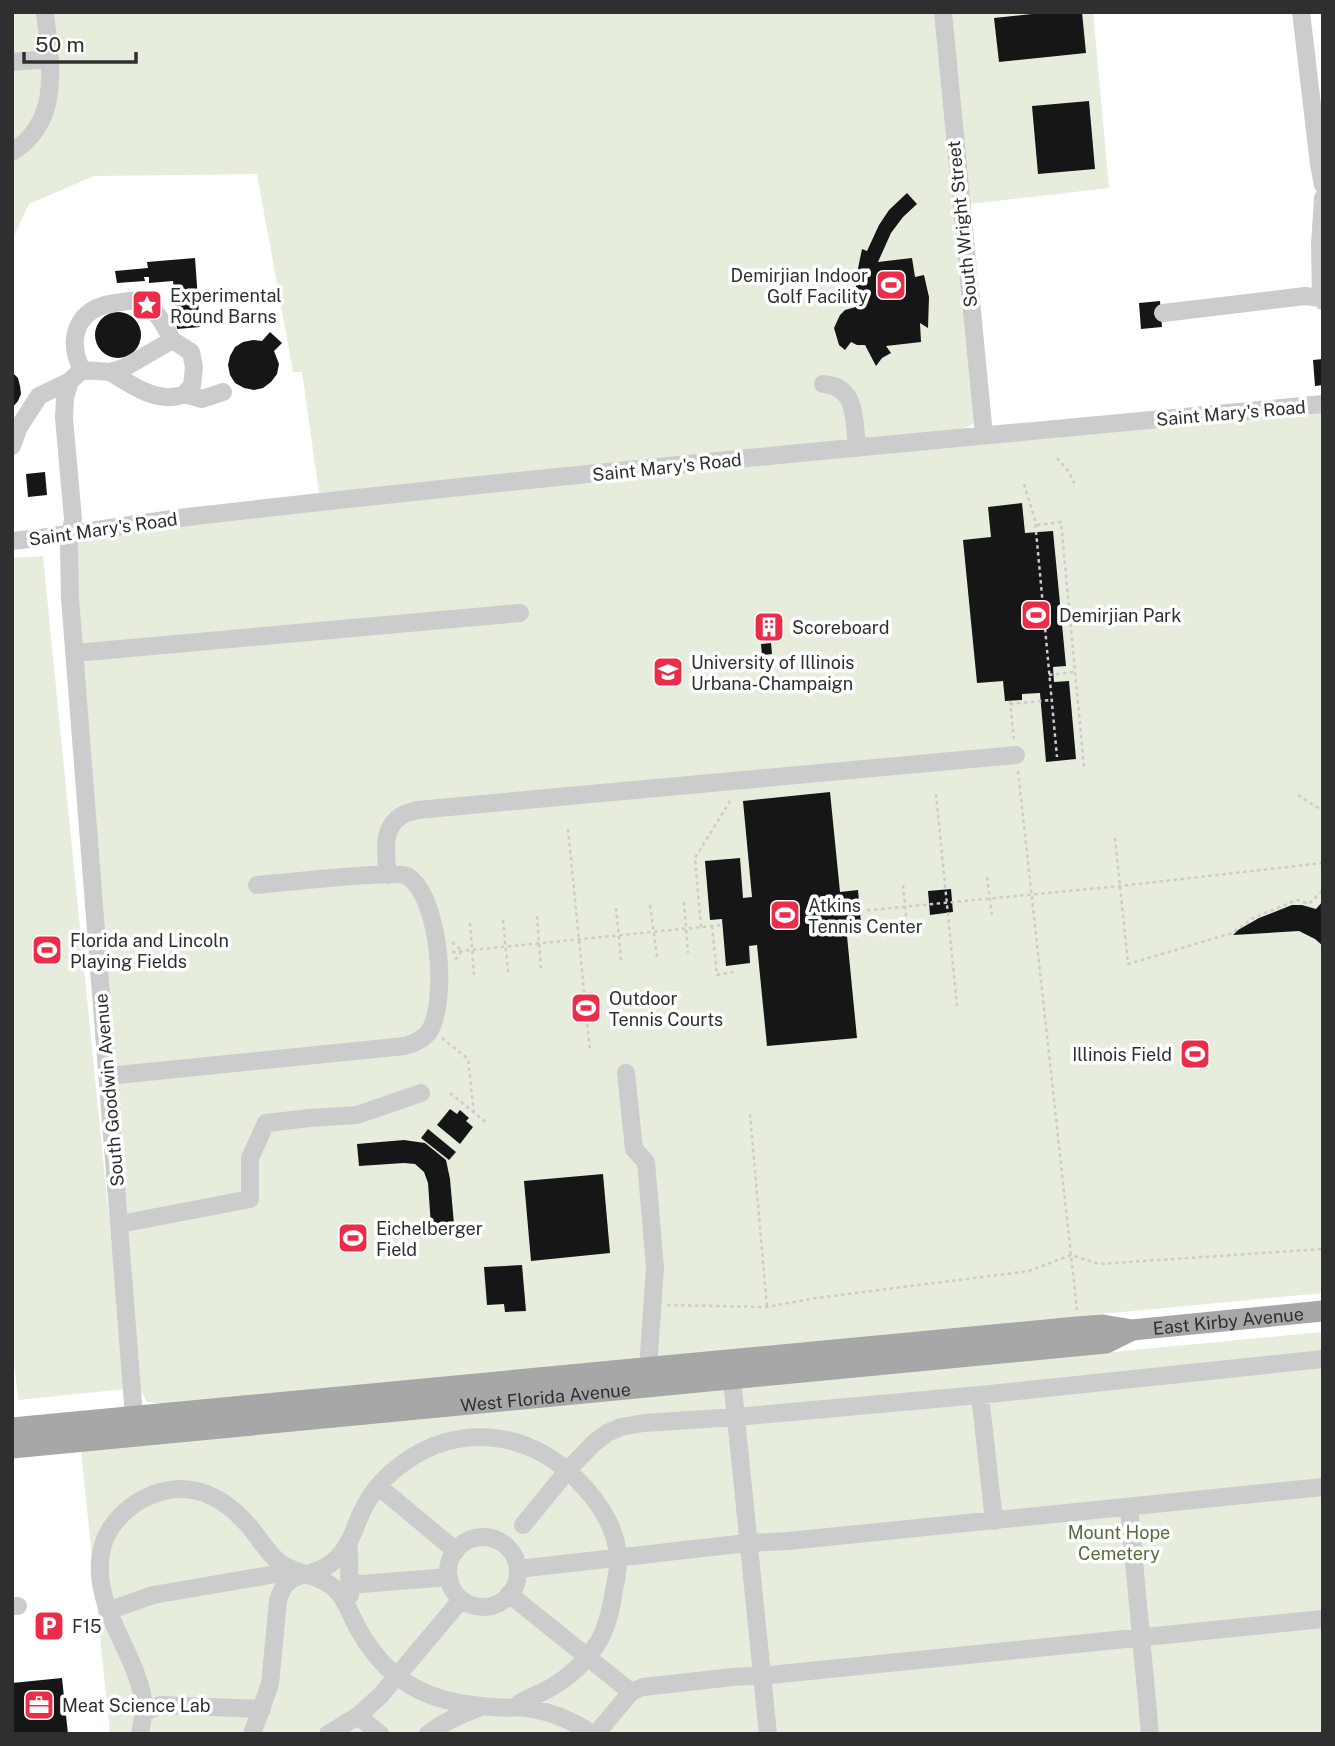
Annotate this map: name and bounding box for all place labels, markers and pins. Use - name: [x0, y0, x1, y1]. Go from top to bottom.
- place label: Demirjian Indoor Golf Facility: [731, 265, 868, 307]
- sports icon: Demirjian Indoor Golf Facility: [874, 268, 908, 302]
- place label: Experimental Round Barns: [170, 285, 282, 327]
- place icon: Experimental Round Barns: [130, 288, 164, 322]
- sports icon: Demirjian Park: [1019, 598, 1053, 632]
- place label: Demirjian Park: [1059, 605, 1181, 626]
- building icon: Scoreboard: [752, 610, 786, 644]
- place label: Scoreboard: [792, 617, 889, 638]
- place label: University of Illinois Urbana-Champaign: [691, 652, 854, 694]
- school or university icon: University of Illinois Urbana-Champaign: [651, 655, 685, 689]
- place label: Atkins Tennis Center: [808, 895, 923, 937]
- sports icon: Atkins Tennis Center: [768, 898, 802, 932]
- place label: Florida and Lincoln Playing Fields: [70, 930, 229, 972]
- sports icon: Florida and Lincoln Playing Fields: [30, 933, 64, 967]
- place label: Outdoor Tennis Courts: [609, 988, 723, 1030]
- sports icon: Outdoor Tennis Courts: [569, 991, 603, 1025]
- sports icon: Illinois Field: [1178, 1037, 1212, 1071]
- place label: Illinois Field: [1072, 1044, 1172, 1065]
- place label: Eichelberger Field: [376, 1218, 483, 1260]
- sports icon: Eichelberger Field: [336, 1221, 370, 1255]
- parking icon: F15: [32, 1609, 66, 1643]
- place label: F15: [72, 1616, 102, 1637]
- office icon: Meat Science Lab: [22, 1688, 56, 1722]
- place label: Meat Science Lab: [62, 1695, 211, 1716]

